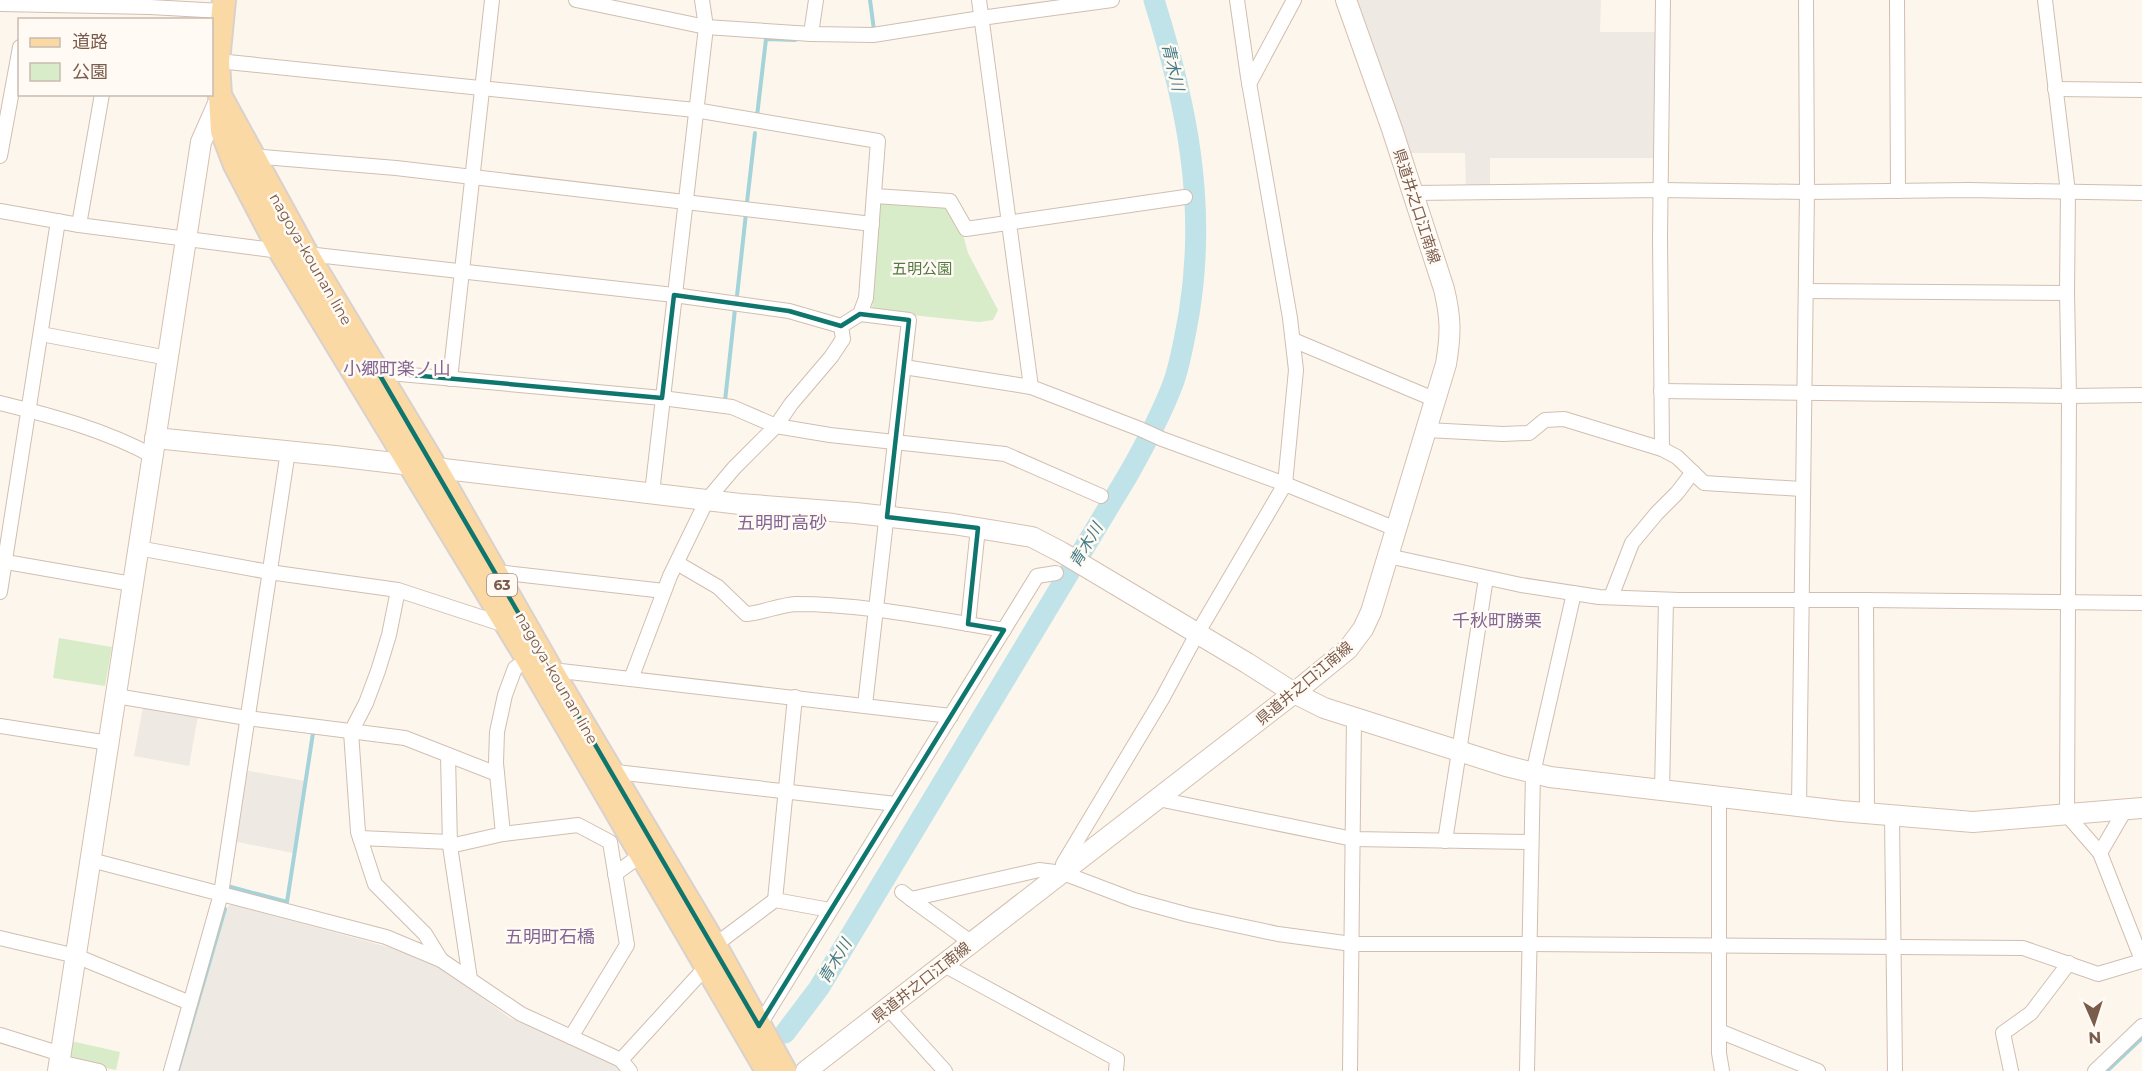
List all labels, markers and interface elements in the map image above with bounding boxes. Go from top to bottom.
legend [18,18,213,96]
text: 道路 [72,31,108,53]
water label: 青木川 [1158,41,1188,94]
text: 公園 [72,61,108,83]
street label: 県道井之口江南線 [1389,146,1445,266]
street label: nagoya-kounan line [265,190,357,328]
park label: 五明公園 [892,259,952,278]
district label: 小郷町楽ノ山 [343,358,451,380]
district label: 五明町高砂 [737,512,827,534]
water label: 青木川 [1065,518,1108,570]
road number: 63 [487,574,517,596]
street label: nagoya-kounan line [511,609,603,747]
district label: 千秋町勝栗 [1452,610,1542,632]
street label: 県道井之口江南線 [1252,637,1356,729]
district label: 五明町石橋 [505,926,595,948]
water label: 青木川 [814,934,857,986]
street label: 県道井之口江南線 [868,938,974,1026]
north arrow [2064,993,2124,1053]
text: N [2088,1028,2102,1047]

